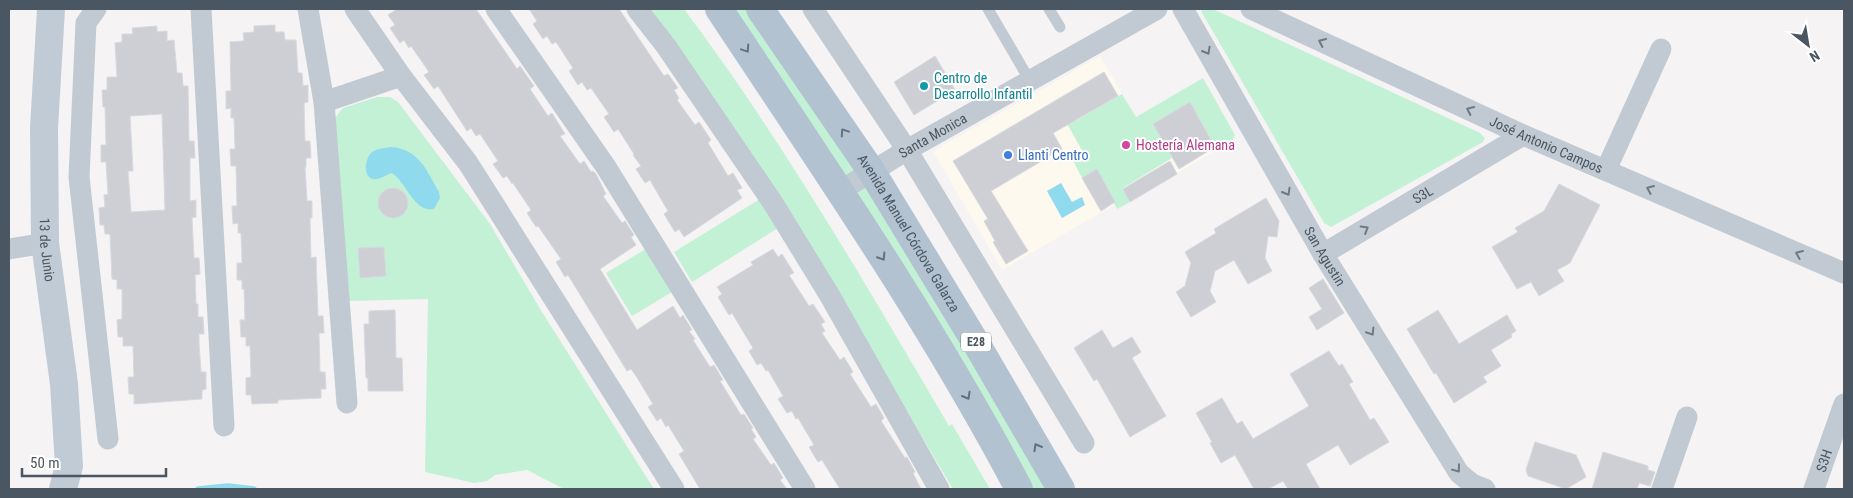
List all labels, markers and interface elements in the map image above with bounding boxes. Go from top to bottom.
north arrow [1783,20,1833,70]
one-way arrow [1318,37,1327,48]
one-way arrow [739,44,749,53]
one-way arrow [1200,46,1210,55]
text: N [1807,47,1822,65]
place label: Centro de Desarrollo Infantil [934,70,1033,102]
marker: Centro de Desarrollo Infantil [918,80,930,92]
one-way arrow [1466,106,1475,116]
street label: Santa Monica [896,110,970,161]
street label: José Antonio Campos [1487,113,1605,176]
one-way arrow [841,128,850,138]
place label: Hostería Alemana [1136,137,1235,153]
marker: Hostería Alemana [1120,139,1132,151]
place label: Llanti Centro [1018,147,1089,163]
marker: Llanti Centro [1002,149,1014,161]
street label: Avenida Manuel Córdova Galarza [854,151,963,315]
street label: S3L [1410,182,1436,207]
one-way arrow [1646,185,1655,196]
one-way arrow [1281,187,1291,196]
street label: 13 de Junio [37,218,58,283]
street label: San Agustin [1301,224,1349,289]
one-way arrow [1359,225,1368,235]
one-way arrow [1796,249,1804,259]
one-way arrow [876,252,885,261]
one-way arrow [1365,326,1374,335]
road number: E28 [961,332,991,352]
one-way arrow [961,390,971,399]
one-way arrow [1033,443,1043,452]
scale bar [22,446,166,478]
street label: S3H [1813,447,1835,474]
text: 50 m [30,454,60,472]
one-way arrow [1452,463,1460,472]

